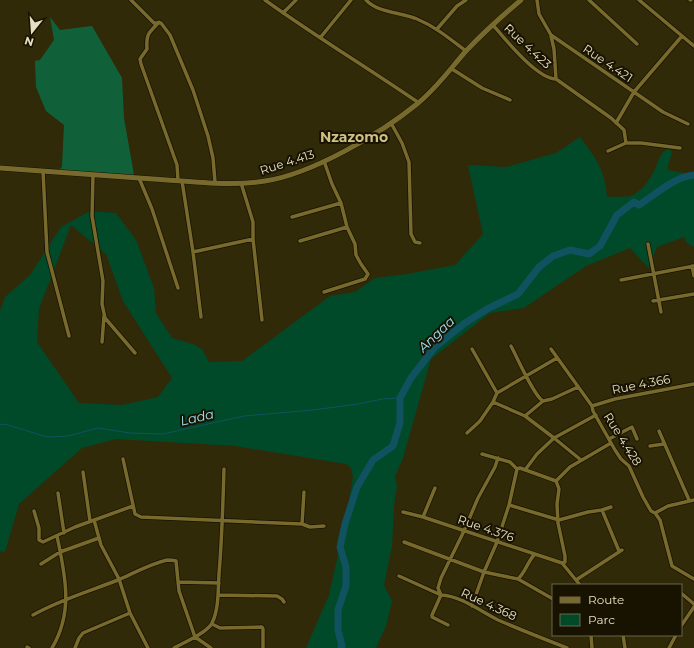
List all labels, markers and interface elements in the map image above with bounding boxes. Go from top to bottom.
north arrow [12,12,52,52]
street label: Rue 4.423 [501,20,555,72]
text: N [23,34,35,50]
street label: Rue 4.421 [580,41,636,85]
district label: Nzazomo [320,128,388,146]
street label: Rue 4.413 [258,146,316,178]
water label: Angaa [414,313,458,356]
street label: Rue 4.366 [610,371,672,397]
water label: Lada [179,405,216,429]
street label: Rue 4.428 [601,410,645,469]
street label: Rue 4.376 [456,511,516,545]
legend [552,584,682,636]
street label: Rue 4.368 [459,585,520,624]
text: Route [588,592,624,607]
text: Parc [588,612,615,627]

